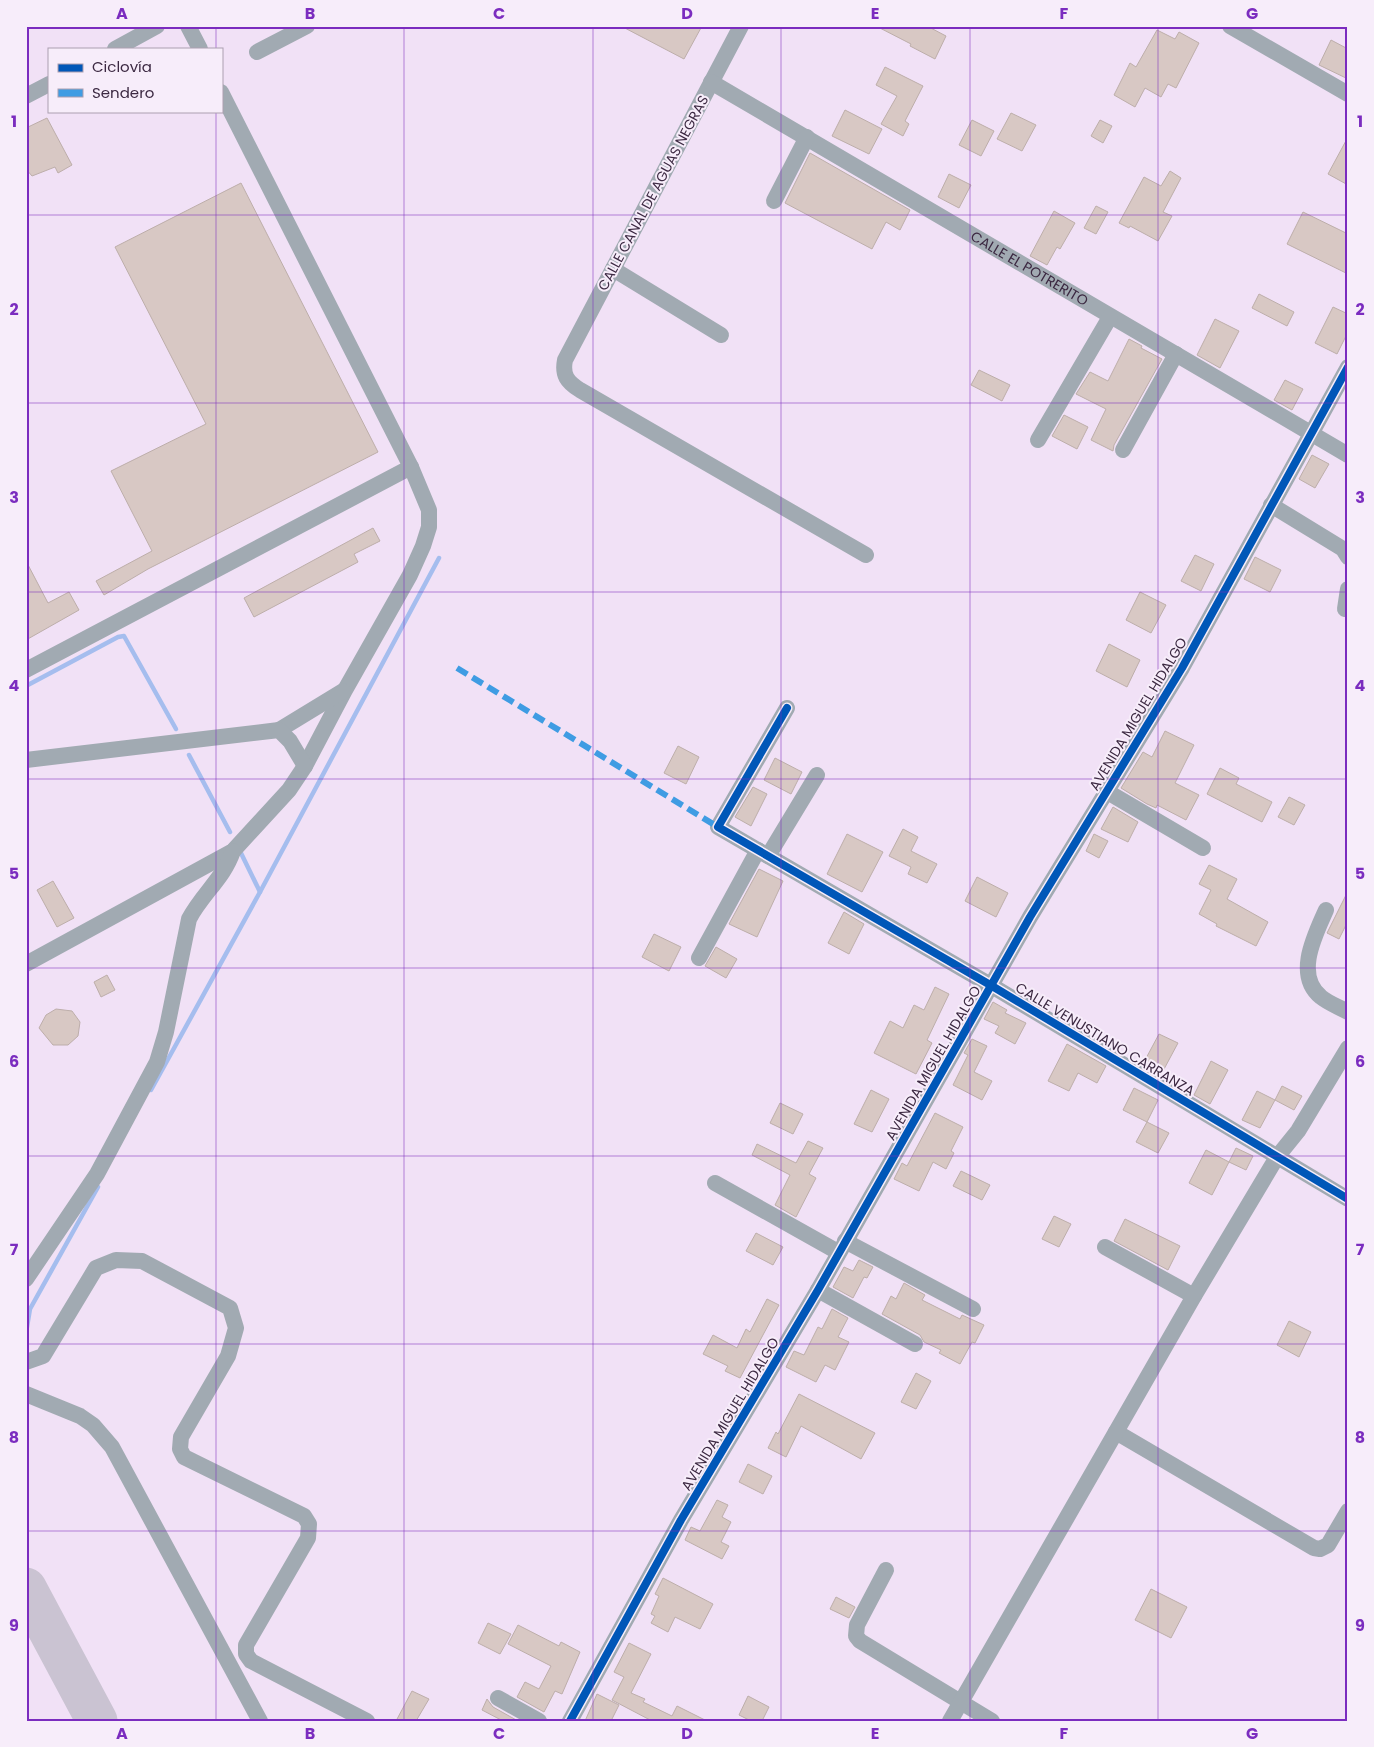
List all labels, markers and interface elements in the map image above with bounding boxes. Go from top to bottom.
text: A [116,2,128,25]
text: B [305,2,315,25]
text: C [493,2,505,25]
text: D [681,2,693,25]
text: E [871,2,879,25]
text: F [1060,2,1069,25]
text: G [1246,2,1258,25]
legend [48,48,222,112]
text: Ciclovía [92,56,152,77]
text: Sendero [92,82,154,103]
street label: CALLE CANAL DE AGUAS NEGRAS [593,92,713,294]
text: 1 [11,110,17,133]
text: 1 [1357,110,1363,133]
street label: CALLE EL POTRERITO [967,226,1092,311]
text: 2 [9,298,19,321]
text: 2 [1355,298,1365,321]
text: 3 [9,486,19,509]
text: 3 [1355,486,1365,509]
street label: AVENIDA MIGUEL HIDALGO [1084,634,1192,794]
text: 4 [9,674,20,697]
text: 4 [1355,674,1366,697]
text: 5 [9,862,19,885]
text: 5 [1355,862,1365,885]
street label: CALLE VENUSTIANO CARRANZA [1012,977,1198,1101]
street label: AVENIDA MIGUEL HIDALGO [880,982,986,1144]
text: 6 [9,1050,19,1073]
text: 6 [1355,1050,1365,1073]
text: 7 [10,1238,19,1261]
text: 7 [1356,1238,1365,1261]
street label: AVENIDA MIGUEL HIDALGO [676,1334,784,1494]
text: 8 [9,1426,19,1449]
text: 8 [1355,1426,1365,1449]
text: 9 [9,1614,19,1637]
text: 9 [1355,1614,1365,1637]
text: A [116,1722,128,1745]
text: B [305,1722,315,1745]
text: C [493,1722,505,1745]
text: D [681,1722,693,1745]
text: E [871,1722,879,1745]
text: F [1060,1722,1069,1745]
text: G [1246,1722,1258,1745]

